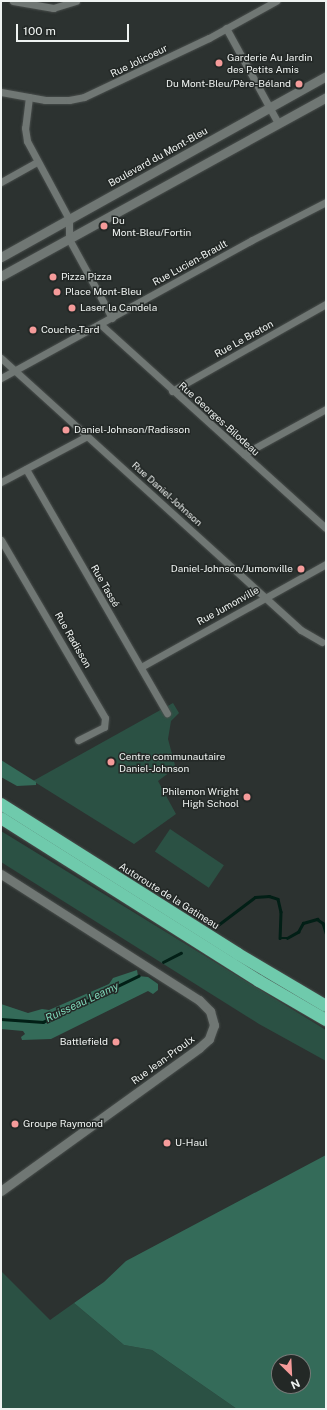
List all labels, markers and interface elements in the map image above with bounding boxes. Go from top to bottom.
scale bar [18,16,131,42]
text: 100 m [23,24,56,38]
street label: Rue Jolicoeur [108,42,170,80]
place label: Garderie Au Jardin des Petits Amis [227,51,313,74]
marker: Garderie Au Jardin des Petits Amis [214,58,224,68]
place label: Du Mont-Bleu/Père-Béland [166,78,291,90]
marker: Du Mont-Bleu/Père-Béland [294,79,304,89]
street label: Boulevard du Mont-Bleu [106,125,210,189]
place label: Du Mont-Bleu/Fortin [112,214,191,238]
marker: Du Mont-Bleu/Fortin [99,221,109,231]
street label: Rue Lucien-Brault [151,237,229,289]
place label: Pizza Pizza [61,271,112,283]
marker: Pizza Pizza [48,272,58,282]
place label: Place Mont-Bleu [65,286,142,298]
marker: Place Mont-Bleu [52,287,62,297]
place label: Laser la Candela [80,302,157,314]
marker: Laser la Candela [67,303,77,313]
street label: Rue Le Breton [212,318,276,360]
place label: Couche-Tard [41,324,99,336]
marker: Couche-Tard [28,325,38,335]
street label: Rue Georges-Bilodeau [176,380,262,458]
place label: Daniel-Johnson/Radisson [74,424,190,436]
marker: Daniel-Johnson/Radisson [61,425,71,435]
street label: Rue Daniel-Johnson [129,459,205,529]
street label: Rue Tassé [88,563,122,609]
place label: Daniel-Johnson/Jumonville [171,563,293,575]
marker: Daniel-Johnson/Jumonville [296,564,306,574]
street label: Rue Jumonville [195,584,261,628]
street label: Rue Radisson [52,610,94,670]
place label: Centre communautaire Daniel-Johnson [119,750,226,774]
marker: Centre communautaire Daniel-Johnson [106,757,116,767]
place label: Philemon Wright High School [162,785,239,808]
marker: Philemon Wright High School [242,792,252,802]
street label: Autoroute de la Gatineau [117,860,221,932]
water label: Ruisseau Leamy [43,979,121,1025]
street label: Rue Jean-Proulx [129,1033,197,1087]
place label: Battlefield [60,1036,108,1048]
marker: Battlefield [111,1037,121,1047]
place label: Groupe Raymond [23,1118,103,1130]
marker: Groupe Raymond [10,1119,20,1129]
place label: U-Haul [175,1137,208,1149]
marker: U-Haul [162,1138,172,1148]
north arrow [271,1354,311,1394]
text: N [289,1377,302,1391]

